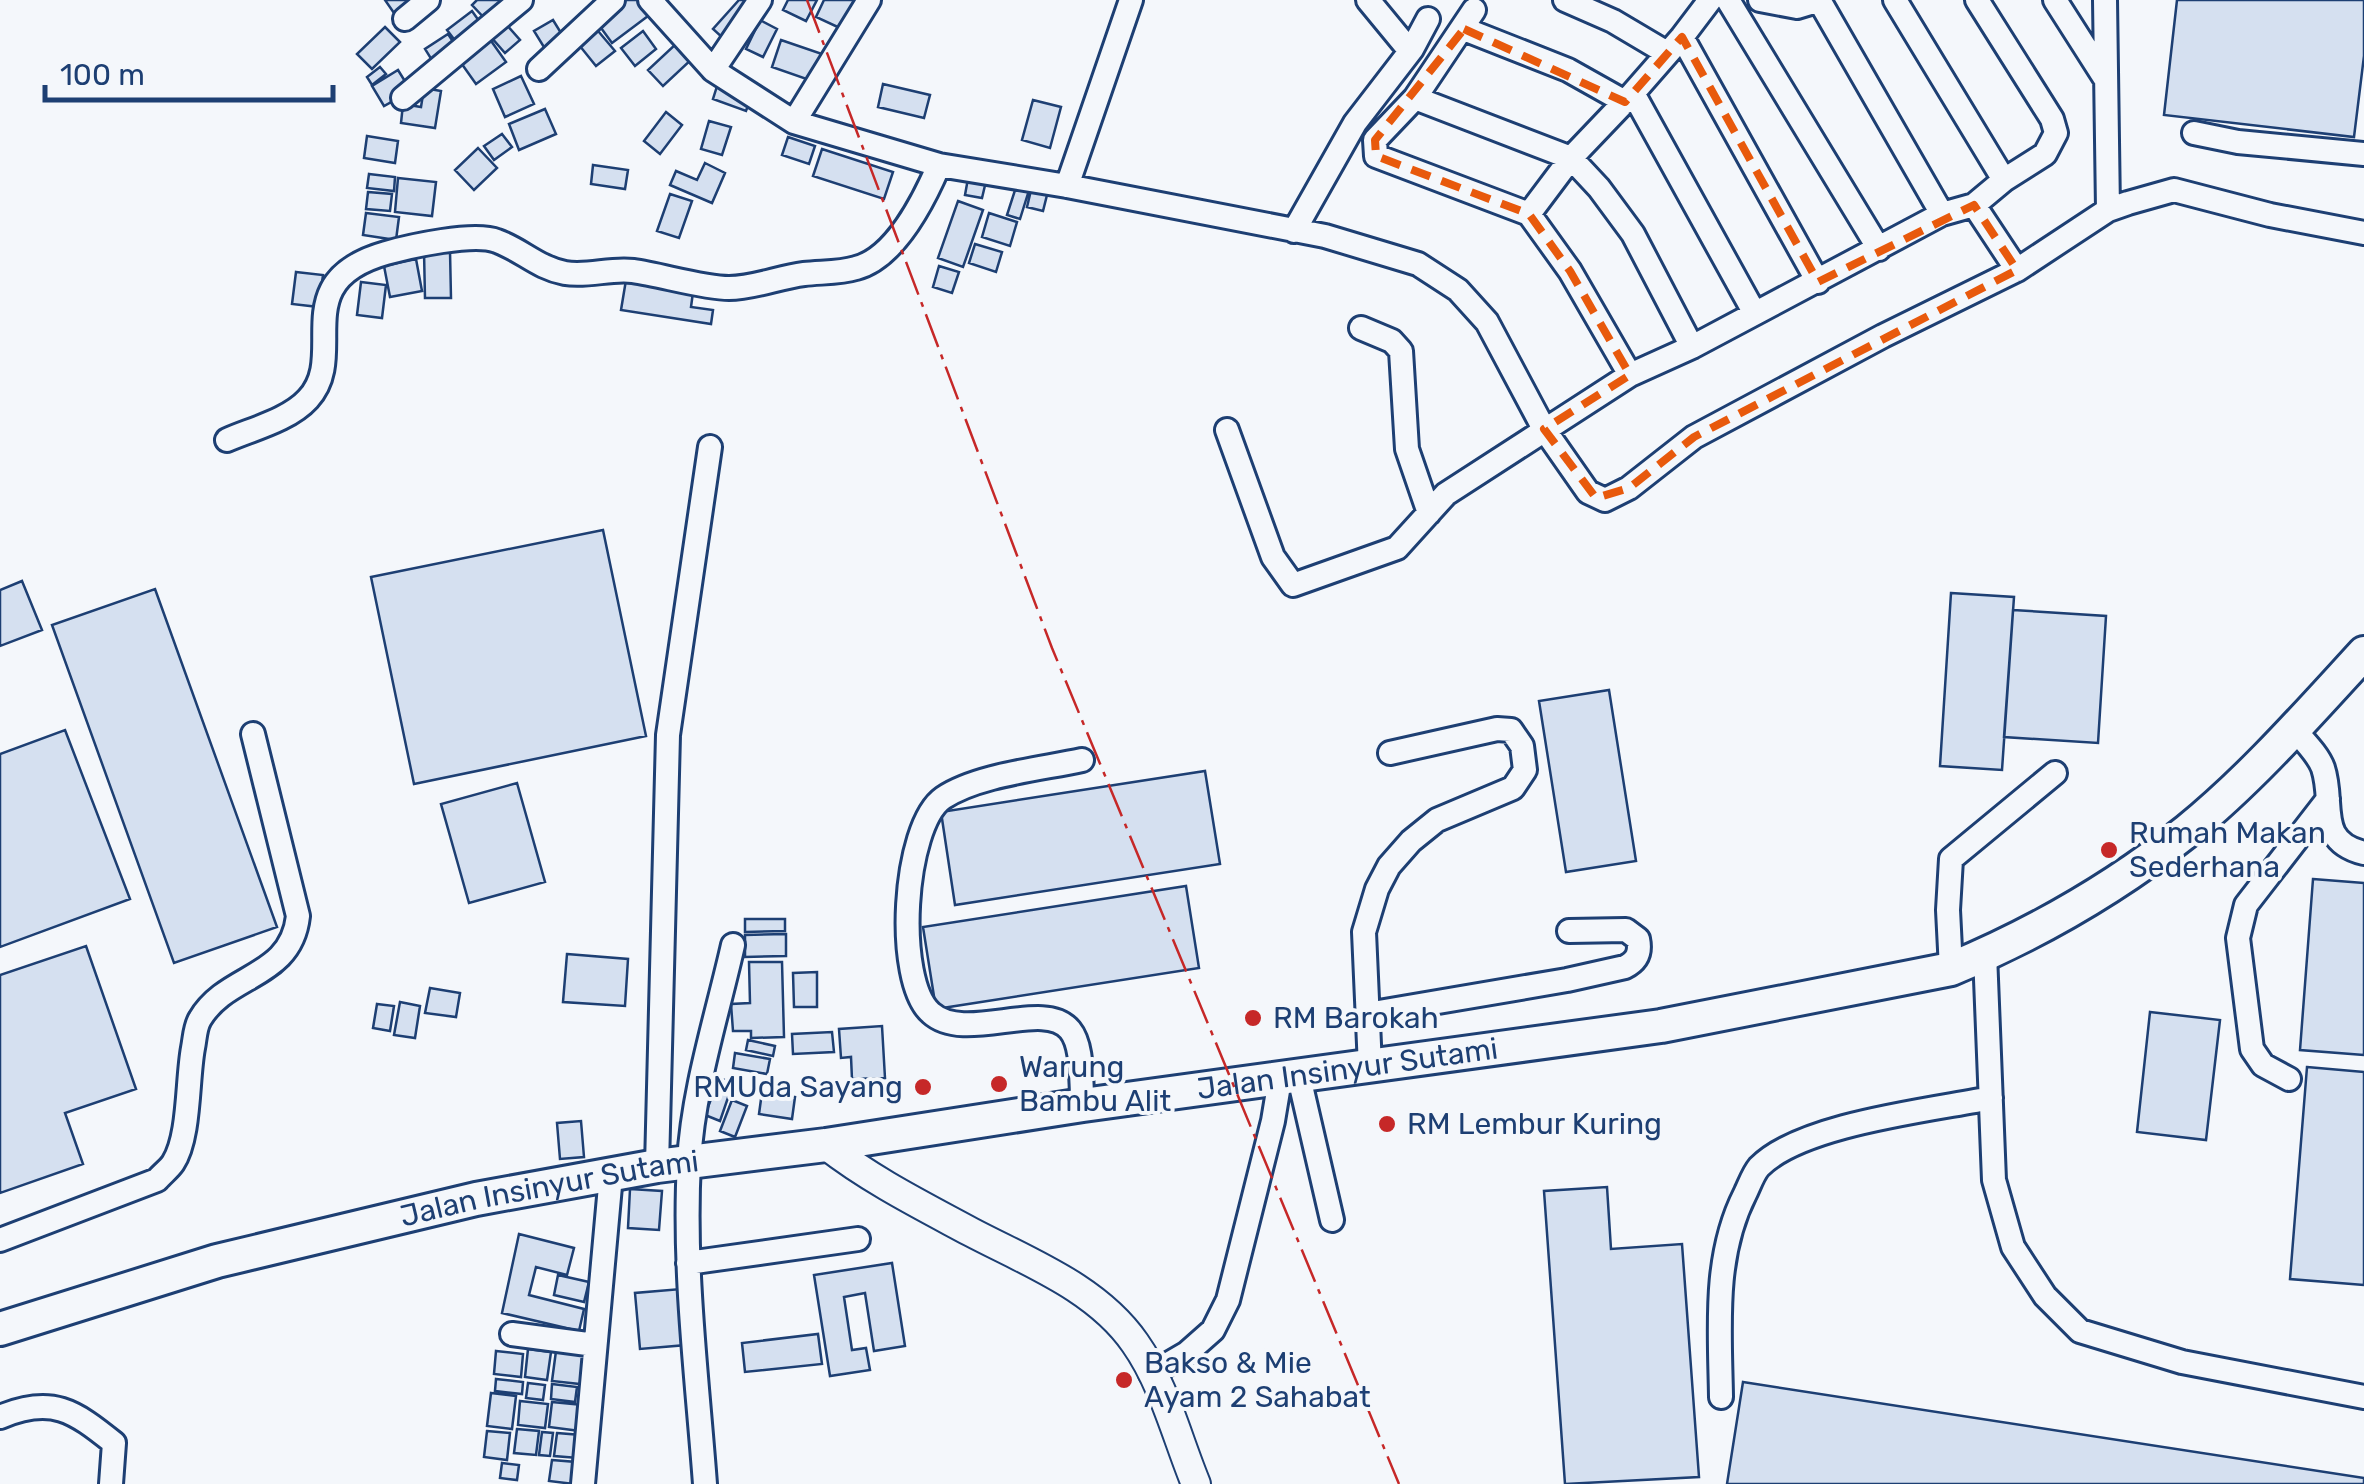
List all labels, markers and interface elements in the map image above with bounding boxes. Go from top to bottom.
scale bar [45,40,332,102]
text: 100 m [60,57,145,93]
place label: Rumah Makan Sederhana [2129,815,2326,885]
marker: Rumah Makan Sederhana [2098,839,2120,861]
place label: RM Barokah [1273,1000,1439,1036]
marker: RM Barokah [1242,1007,1264,1029]
street label: Jalan Insinyur Sutami [1195,1030,1500,1107]
place label: Warung Bambu Alit [1019,1049,1171,1119]
place label: RMUda Sayang [693,1069,903,1105]
marker: Warung Bambu Alit [988,1073,1010,1095]
marker: RMUda Sayang [912,1076,934,1098]
place label: RM Lembur Kuring [1407,1106,1662,1142]
marker: RM Lembur Kuring [1376,1113,1398,1135]
street label: Jalan Insinyur Sutami [397,1143,701,1235]
place label: Bakso & Mie Ayam 2 Sahabat [1144,1345,1371,1415]
marker: Bakso & Mie Ayam 2 Sahabat [1113,1369,1135,1391]

